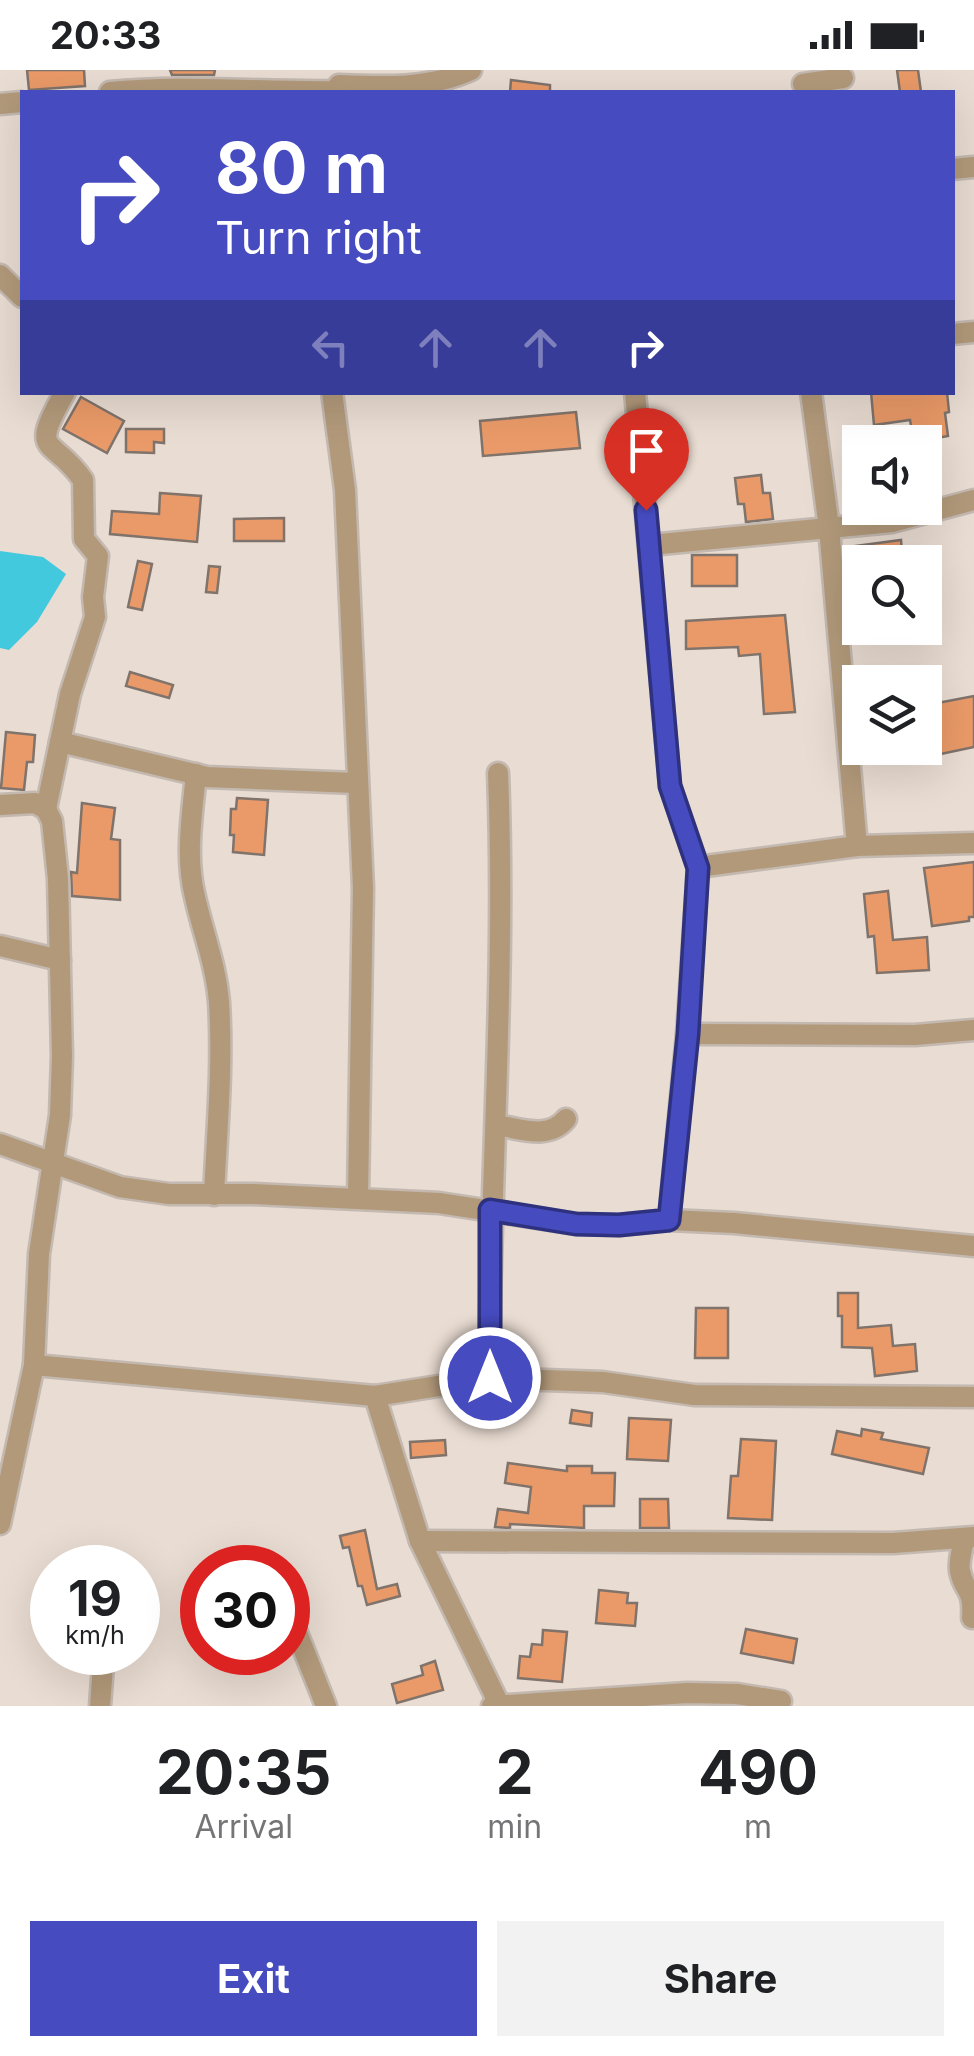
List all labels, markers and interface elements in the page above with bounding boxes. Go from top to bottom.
text: 20:33 [50,12,161,58]
text: 80 m [215,125,388,210]
icon: right [50,130,180,260]
text: Turn right [215,210,422,265]
icon: left [303,320,358,375]
icon: ahead [408,320,463,375]
icon: ahead [513,320,568,375]
icon: right [618,320,673,375]
pin [604,408,689,511]
icon: arrive [619,423,674,478]
map controls [842,425,942,765]
button: sound [842,425,942,525]
button: search [842,545,942,645]
button: layers [842,665,942,765]
position arrow [438,1326,542,1430]
speed limit sign: 30 [180,1545,310,1675]
text: 19 [68,1568,122,1628]
text: km/h [65,1620,125,1650]
text: 20:35 [156,1736,331,1808]
text: 2 [496,1736,534,1808]
text: 490 [698,1736,818,1808]
text: Arrival [194,1807,293,1846]
text: min [487,1807,542,1846]
text: m [744,1807,772,1846]
button: Exit [30,1921,477,2036]
button: Share [497,1921,944,2036]

